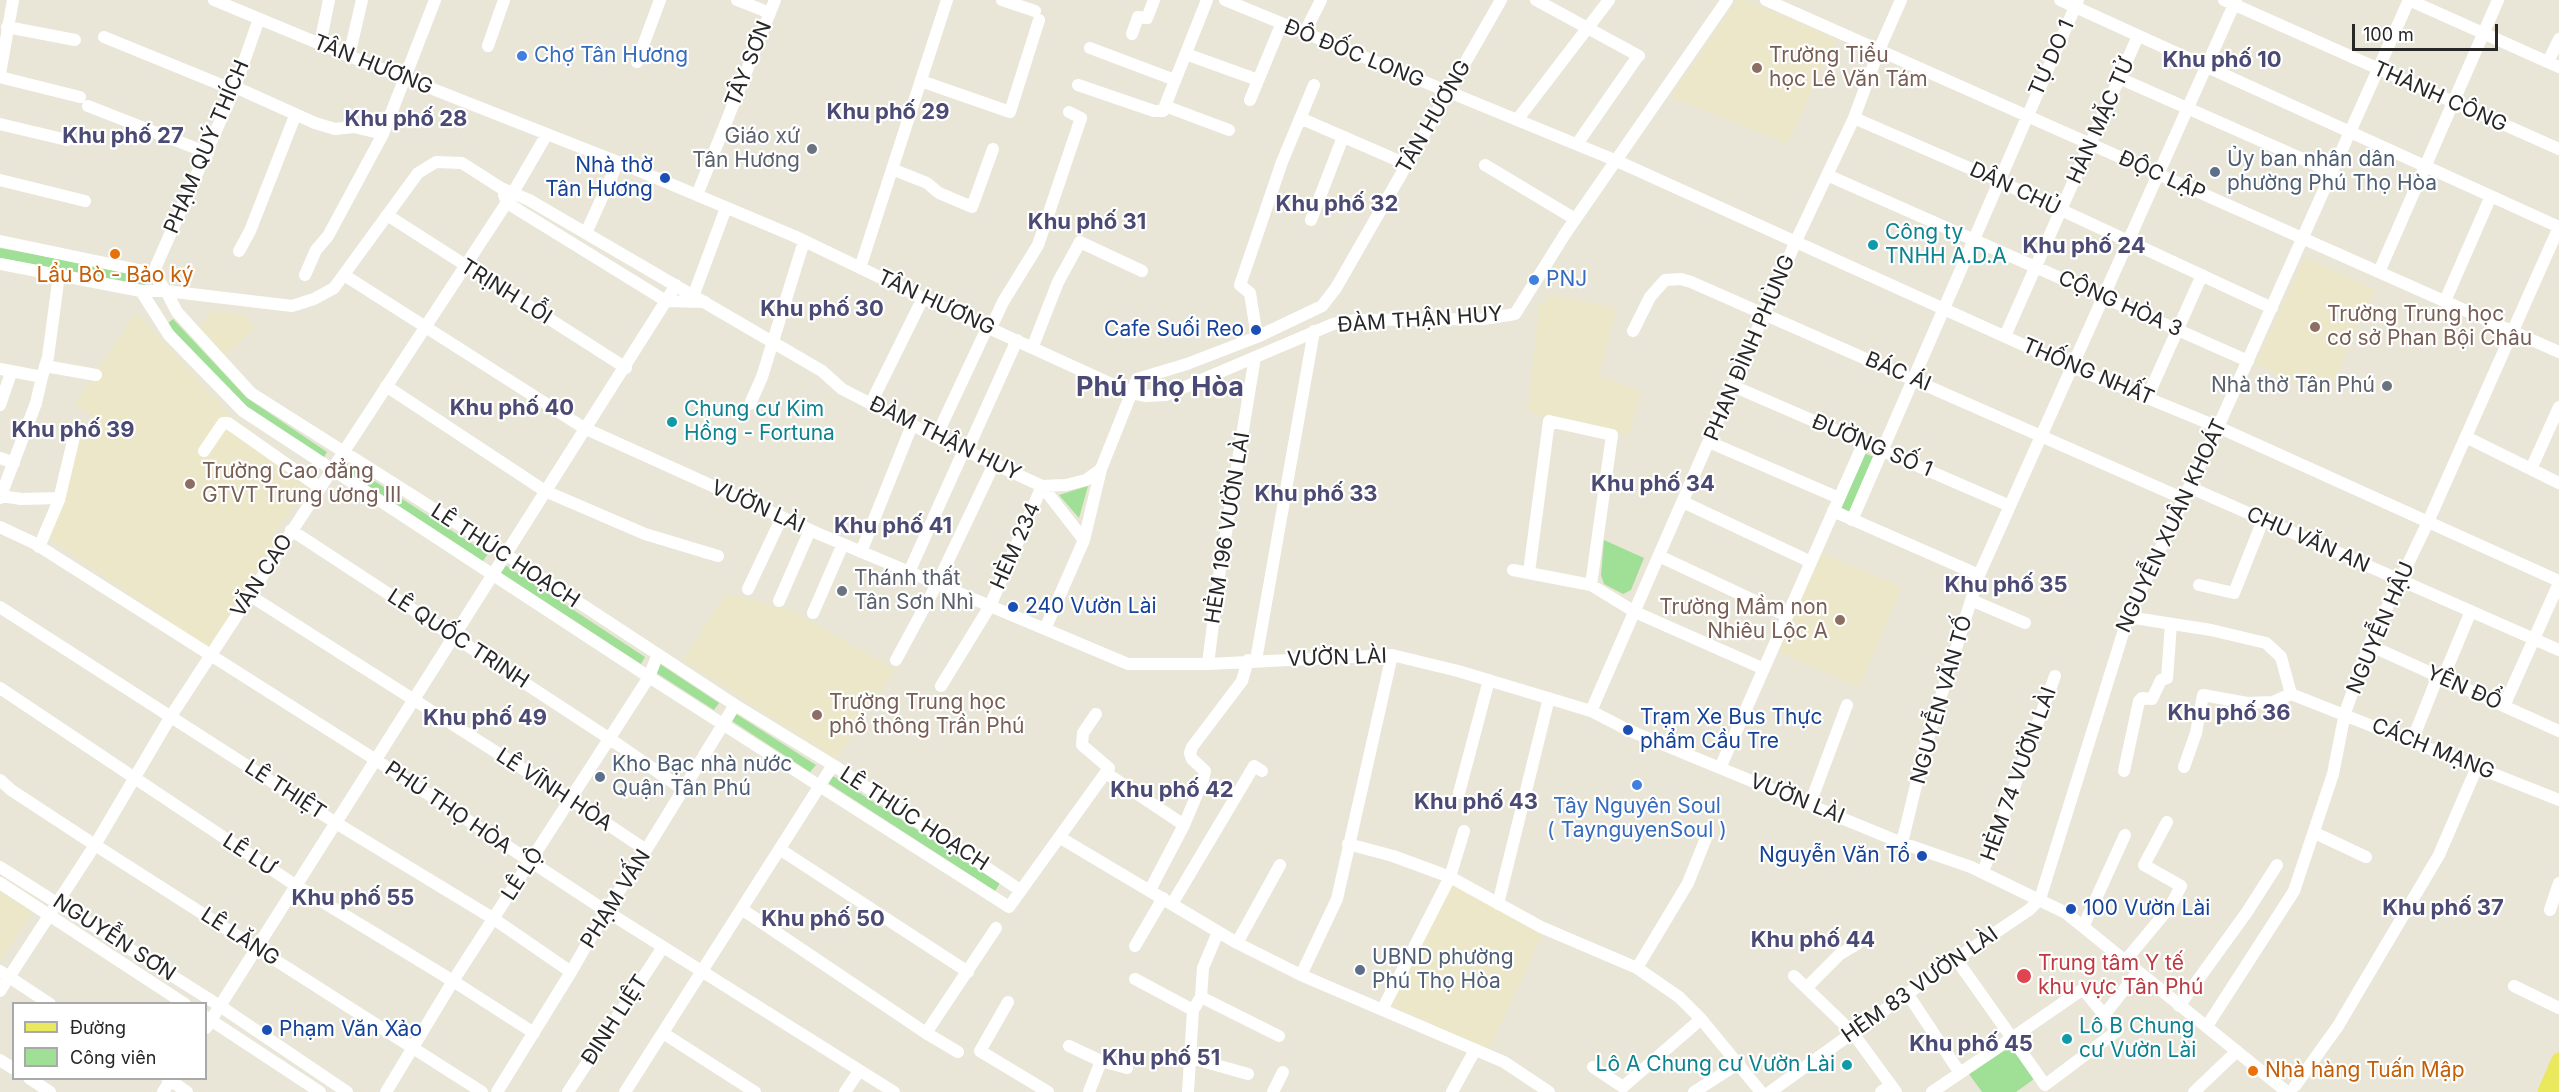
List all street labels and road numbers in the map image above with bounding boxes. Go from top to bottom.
street label: ĐÔ ĐỐC LONG [1280,15,1428,93]
street label: TỰ DO 1 [2024,16,2080,100]
street label: TÂY SƠN [720,17,778,111]
street label: TÂN HƯƠNG [310,30,436,100]
street label: HÀN MẶC TỬ [2062,54,2140,188]
street label: PHẠM QUÝ THÍCH [159,56,255,238]
street label: TÂN HƯƠNG [1391,56,1477,178]
street label: THÀNH CÔNG [2369,56,2511,138]
street label: ĐỘC LẬP [2115,146,2209,206]
street label: DÂN CHỦ [1966,157,2064,221]
street label: PHAN ĐÌNH PHÙNG [1699,251,1801,445]
street label: TRỊNH LỖI [456,254,556,330]
street label: TÂN HƯƠNG [873,265,999,341]
street label: CỘNG HÒA 3 [2054,265,2186,343]
street label: ĐÀM THẬN HUY [1337,302,1503,338]
street label: THỐNG NHẤT [2019,333,2157,411]
street label: BÁC ÁI [1861,347,1935,397]
street label: ĐÀM THẬN HUY [865,391,1025,487]
street label: ĐƯỜNG SỐ 1 [1808,409,1936,483]
street label: NGUYỄN XUÂN KHOÁT [2111,415,2233,637]
street label: HẺM 196 VƯỜN LÀI [1200,431,1256,625]
street label: VƯỜN LÀI [707,475,809,539]
street label: LÊ THÚC HOẠCH [426,499,584,613]
street label: HÈM 234 [986,499,1046,593]
street label: CHU VĂN AN [2243,502,2373,578]
street label: VĂN CAO [226,530,298,622]
street label: NGUYỄN HẬU [2342,558,2420,698]
street label: LÊ QUỐC TRINH [383,584,533,694]
street label: NGUYỄN VĂN TỐ [1906,613,1978,787]
street label: VƯỜN LÀI [1287,644,1387,672]
street label: YÊN ĐỔ [2422,660,2506,716]
street label: HẺM 74 VƯỜN LÀI [1976,684,2062,864]
street label: CÁCH MẠNG [2368,713,2498,785]
street label: LÊ VĨNH HÒA [491,743,617,837]
street label: LÊ THIỆT [240,755,330,825]
street label: PHÚ THỌ HÒA [380,756,516,860]
street label: LÊ THÚC HOẠCH [835,762,993,876]
street label: VƯỜN LÀI [1746,769,1848,829]
street label: LÊ LƯ [218,829,280,881]
street label: LÊ LỘ [497,843,549,905]
street label: PHẠM VẤN [576,845,656,953]
street label: NGUYỄN SƠN [48,889,180,987]
street label: LÊ LĂNG [196,902,284,972]
street label: HẺM 83 VƯỜN LÀI [1837,922,2003,1048]
street label: ĐINH LIỆT [577,970,653,1070]

